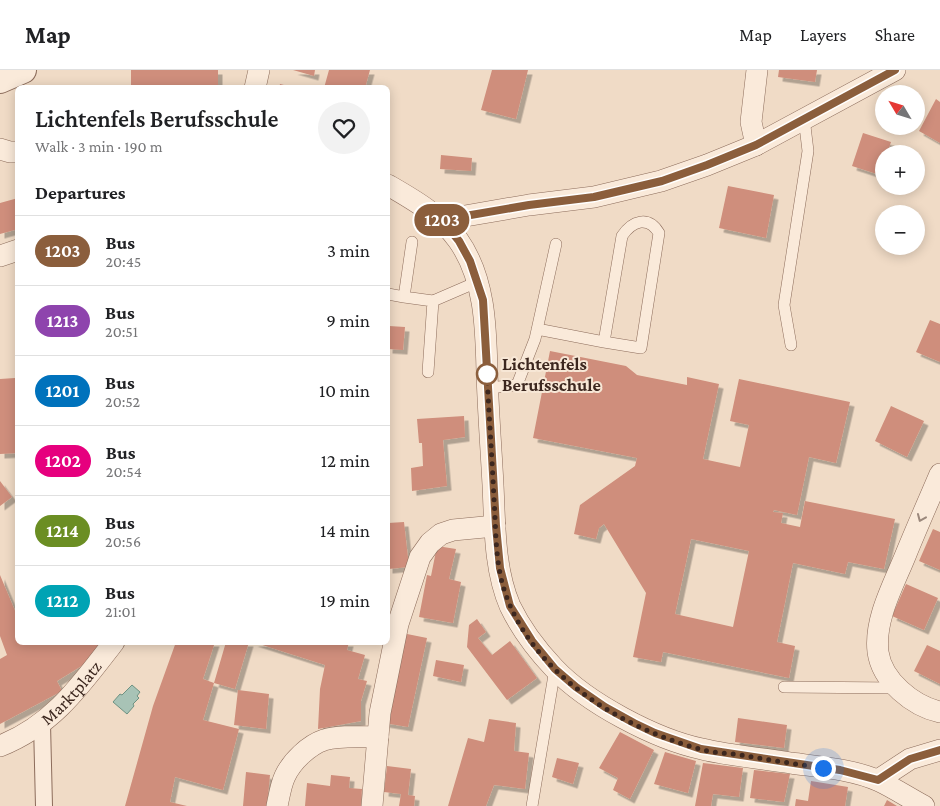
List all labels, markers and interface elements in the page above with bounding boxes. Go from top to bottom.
text: Map [25,21,71,48]
text: Map [739,25,772,45]
text: Layers [800,25,847,45]
text: Share [875,25,915,45]
north arrow [875,85,925,135]
map controls [875,85,925,255]
button: heart [318,102,370,154]
text: Lichtenfels Berufsschule [35,105,278,132]
text: Walk · 3 min · 190 m [35,138,162,155]
button: + [875,145,925,195]
text: Departures [35,182,126,203]
line badge: 1203 [407,204,477,236]
button: − [875,205,925,255]
text: 1203 [424,210,460,230]
text: Bus [105,232,135,253]
text: 3 min [327,240,370,261]
text: 1203 [45,241,80,261]
text: 20:45 [105,253,141,270]
text: Bus [105,302,135,323]
text: 9 min [326,310,370,331]
text: 1213 [47,311,78,331]
text: 20:51 [105,323,138,340]
place label: Lichtenfels Berufsschule [502,354,601,395]
marker: Lichtenfels Berufsschule [476,363,498,385]
text: Bus [105,372,135,393]
text: 10 min [319,380,370,401]
text: 1201 [46,381,79,401]
text: 20:52 [105,393,140,410]
text: Bus [106,442,136,463]
text: 12 min [321,450,370,471]
text: 1202 [45,451,81,471]
text: 20:54 [106,463,142,480]
text: Bus [105,512,135,533]
one-way arrow [917,514,927,522]
text: 14 min [320,520,370,541]
text: 1214 [46,521,79,541]
text: 20:56 [105,533,141,550]
text: Bus [105,582,135,603]
text: 19 min [320,590,370,611]
text: 1212 [47,591,78,611]
text: 21:01 [105,603,136,620]
street label: Marktplatz [37,657,106,729]
your location [811,756,836,781]

